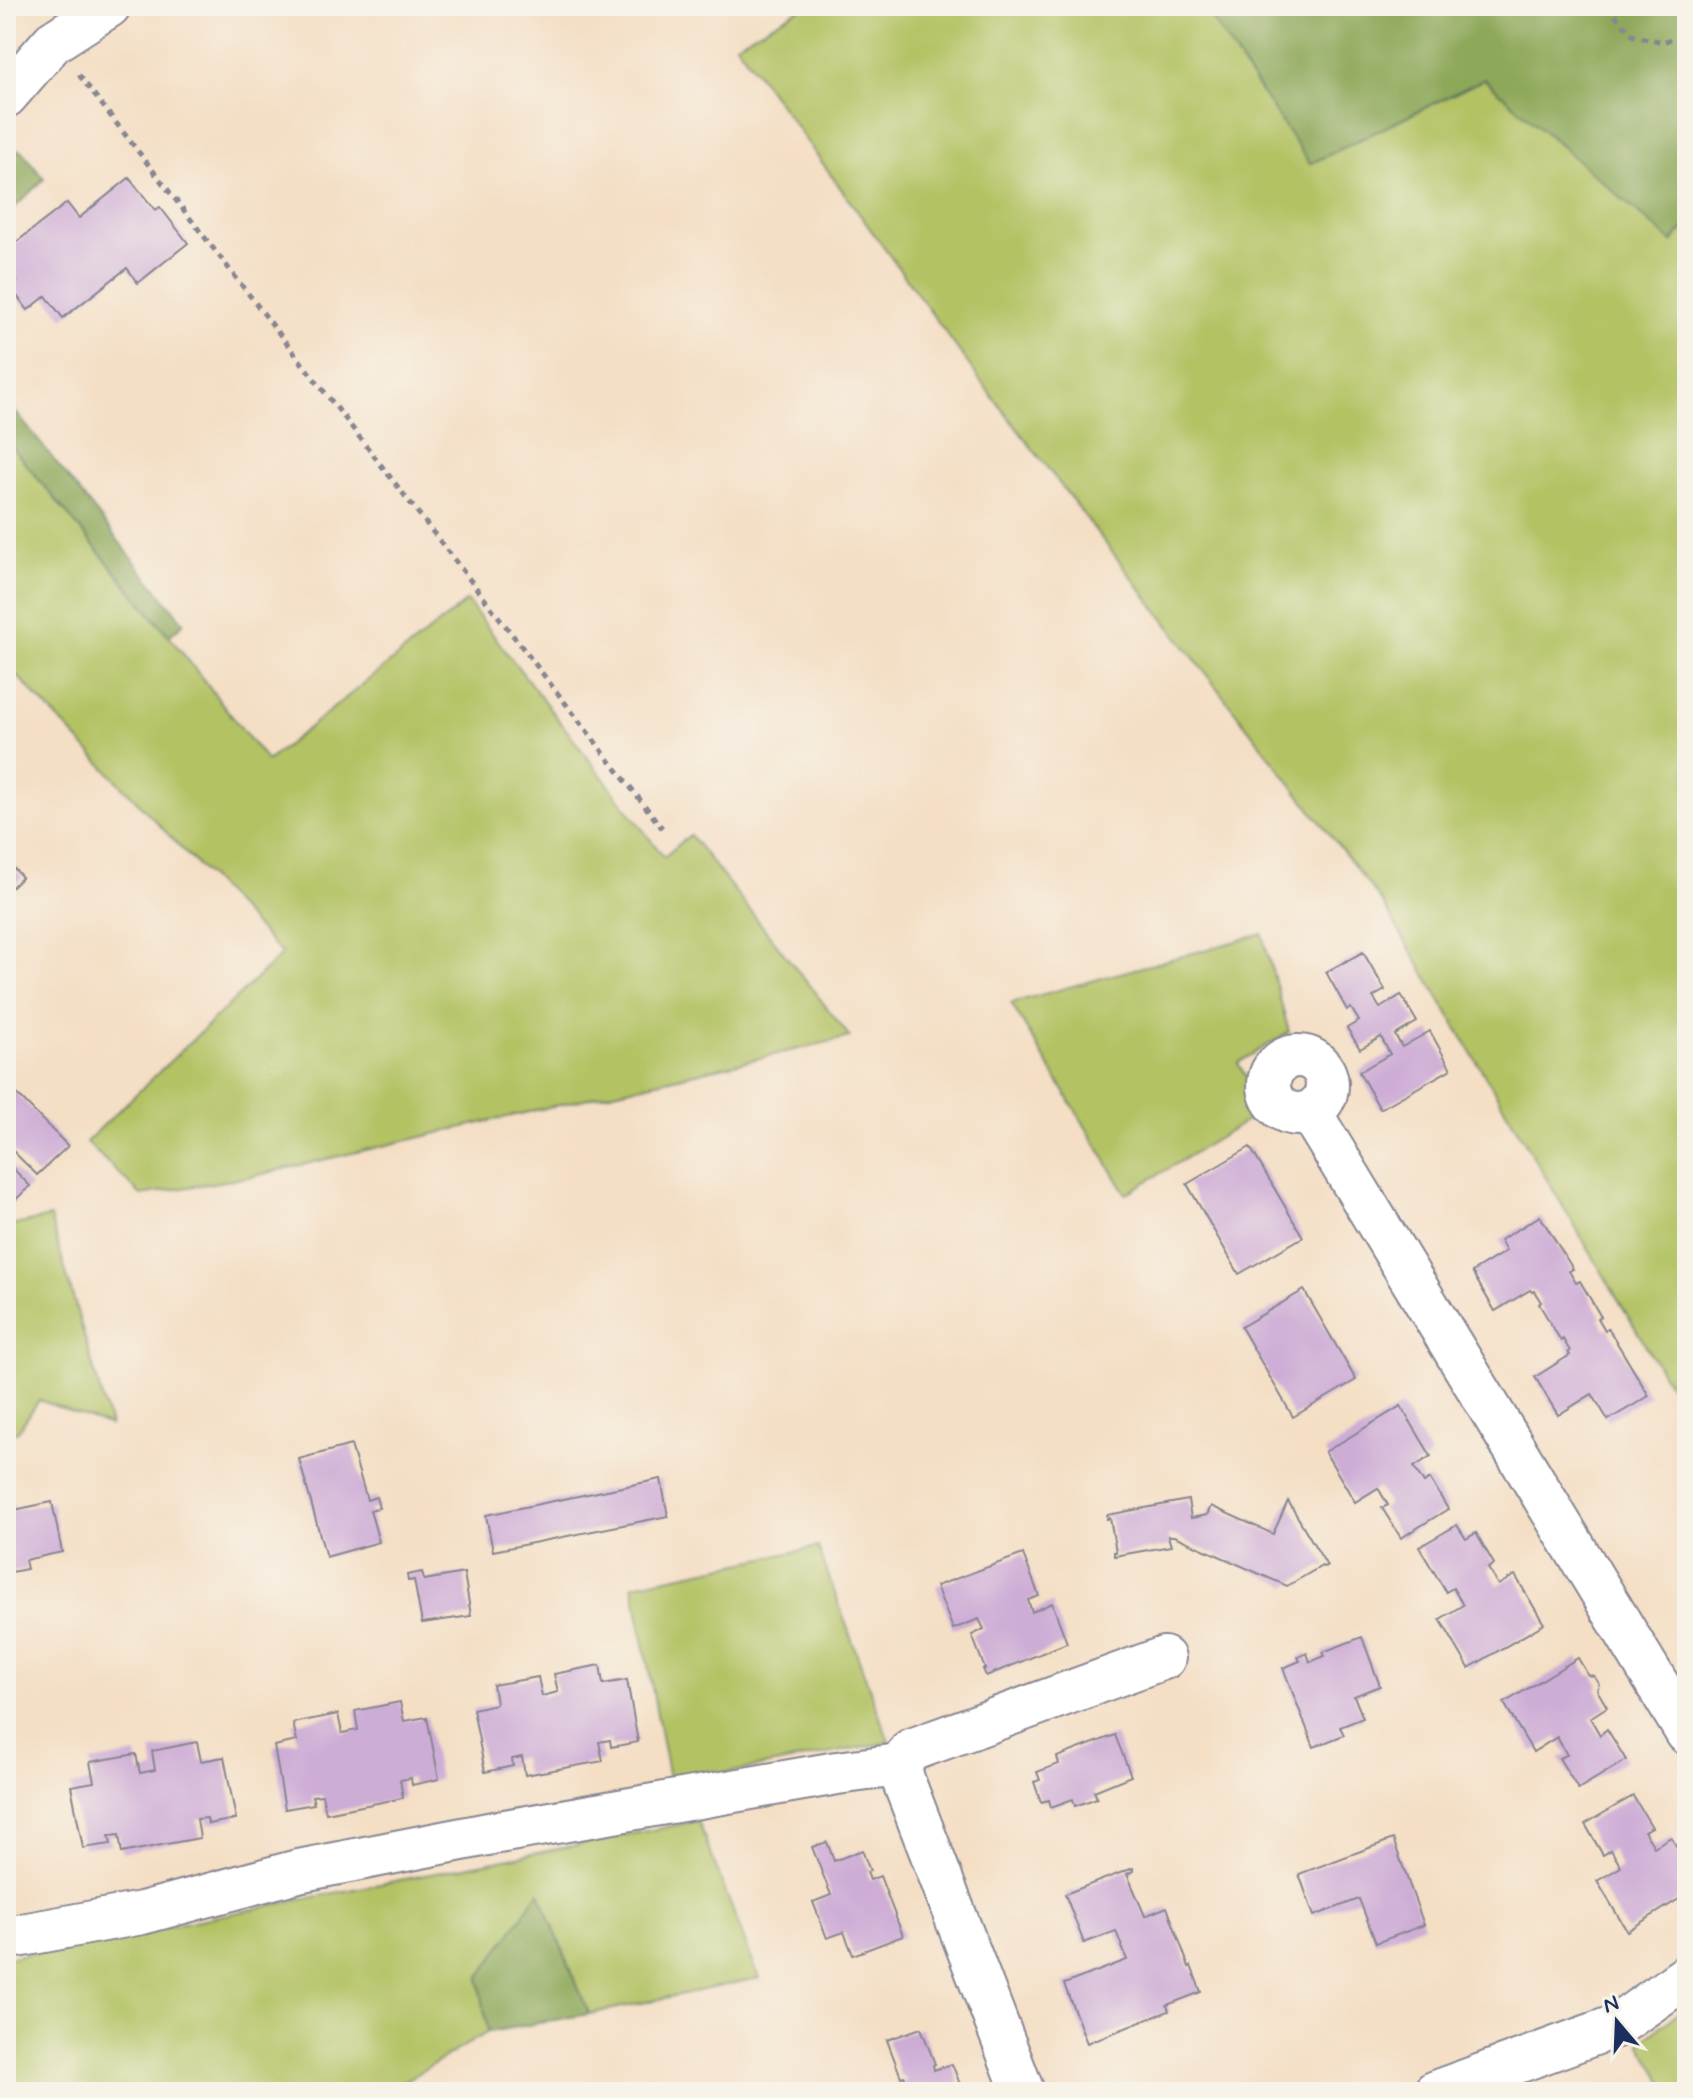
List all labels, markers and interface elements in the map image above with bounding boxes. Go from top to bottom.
north arrow [1577,1982,1657,2062]
text: N [1600,1989,1623,2021]

